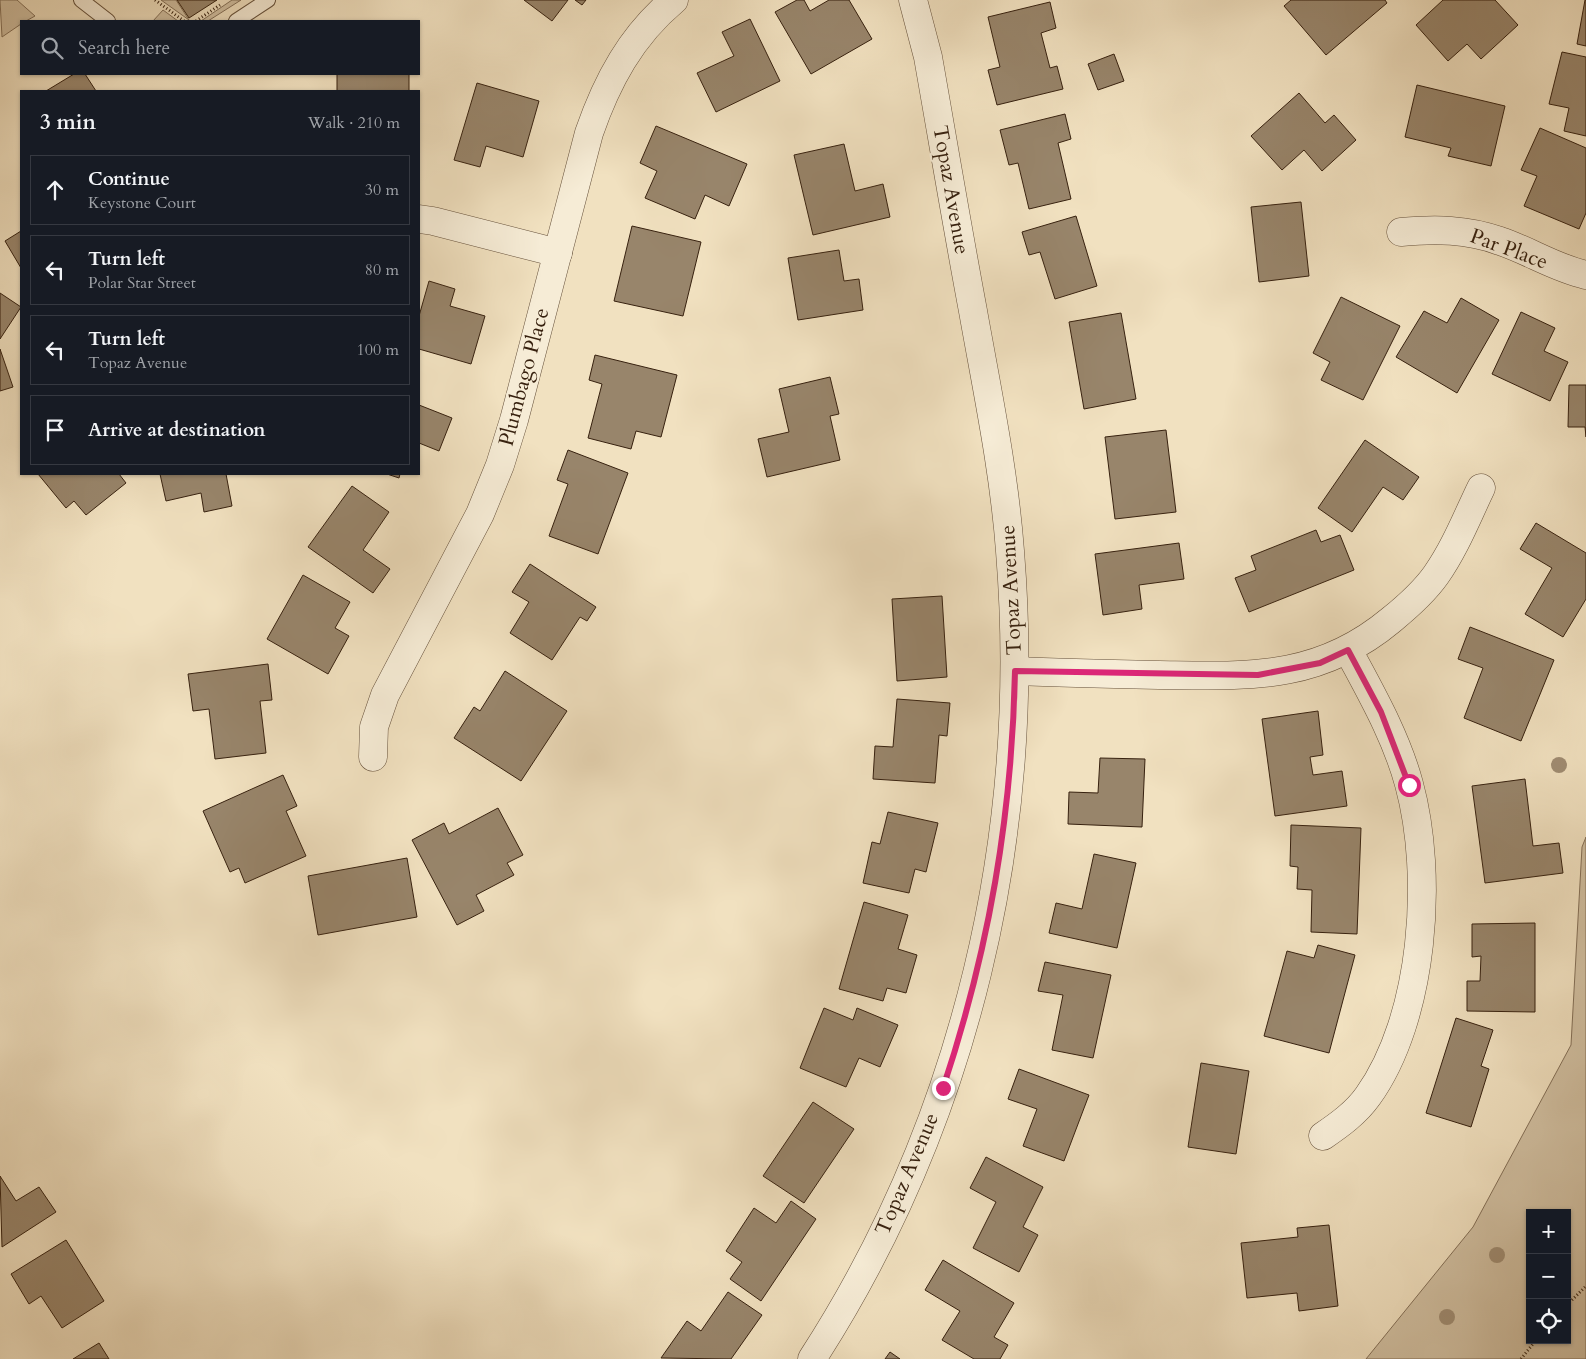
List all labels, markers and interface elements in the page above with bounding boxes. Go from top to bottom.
search box [20,20,420,75]
icon: search [38,34,66,62]
text: Search here [78,35,170,61]
text: 3 min [40,108,96,137]
text: Walk · 210 m [308,112,400,134]
street label: Topaz Avenue [925,123,977,257]
text: Continue [88,166,170,192]
icon: ahead [41,176,69,204]
text: 30 m [365,179,399,201]
text: Keystone Court [88,192,196,214]
street label: Par Place [1466,222,1552,276]
text: Turn left [88,246,165,272]
icon: left [41,256,69,284]
text: 80 m [365,259,399,281]
text: Polar Star Street [88,272,196,294]
street label: Plumbago Place [492,305,556,449]
text: Turn left [88,326,165,352]
icon: left [41,336,69,364]
text: 100 m [357,339,399,361]
text: Topaz Avenue [88,352,187,374]
icon: arrive [41,416,69,444]
text: Arrive at destination [88,417,265,443]
street label: Topaz Avenue [993,524,1029,656]
route start [1398,774,1421,797]
route end [932,1077,955,1100]
street label: Topaz Avenue [868,1108,946,1240]
map controls [1526,1209,1571,1344]
button: + [1526,1209,1571,1254]
button: − [1526,1254,1571,1299]
button: locate [1526,1299,1571,1344]

